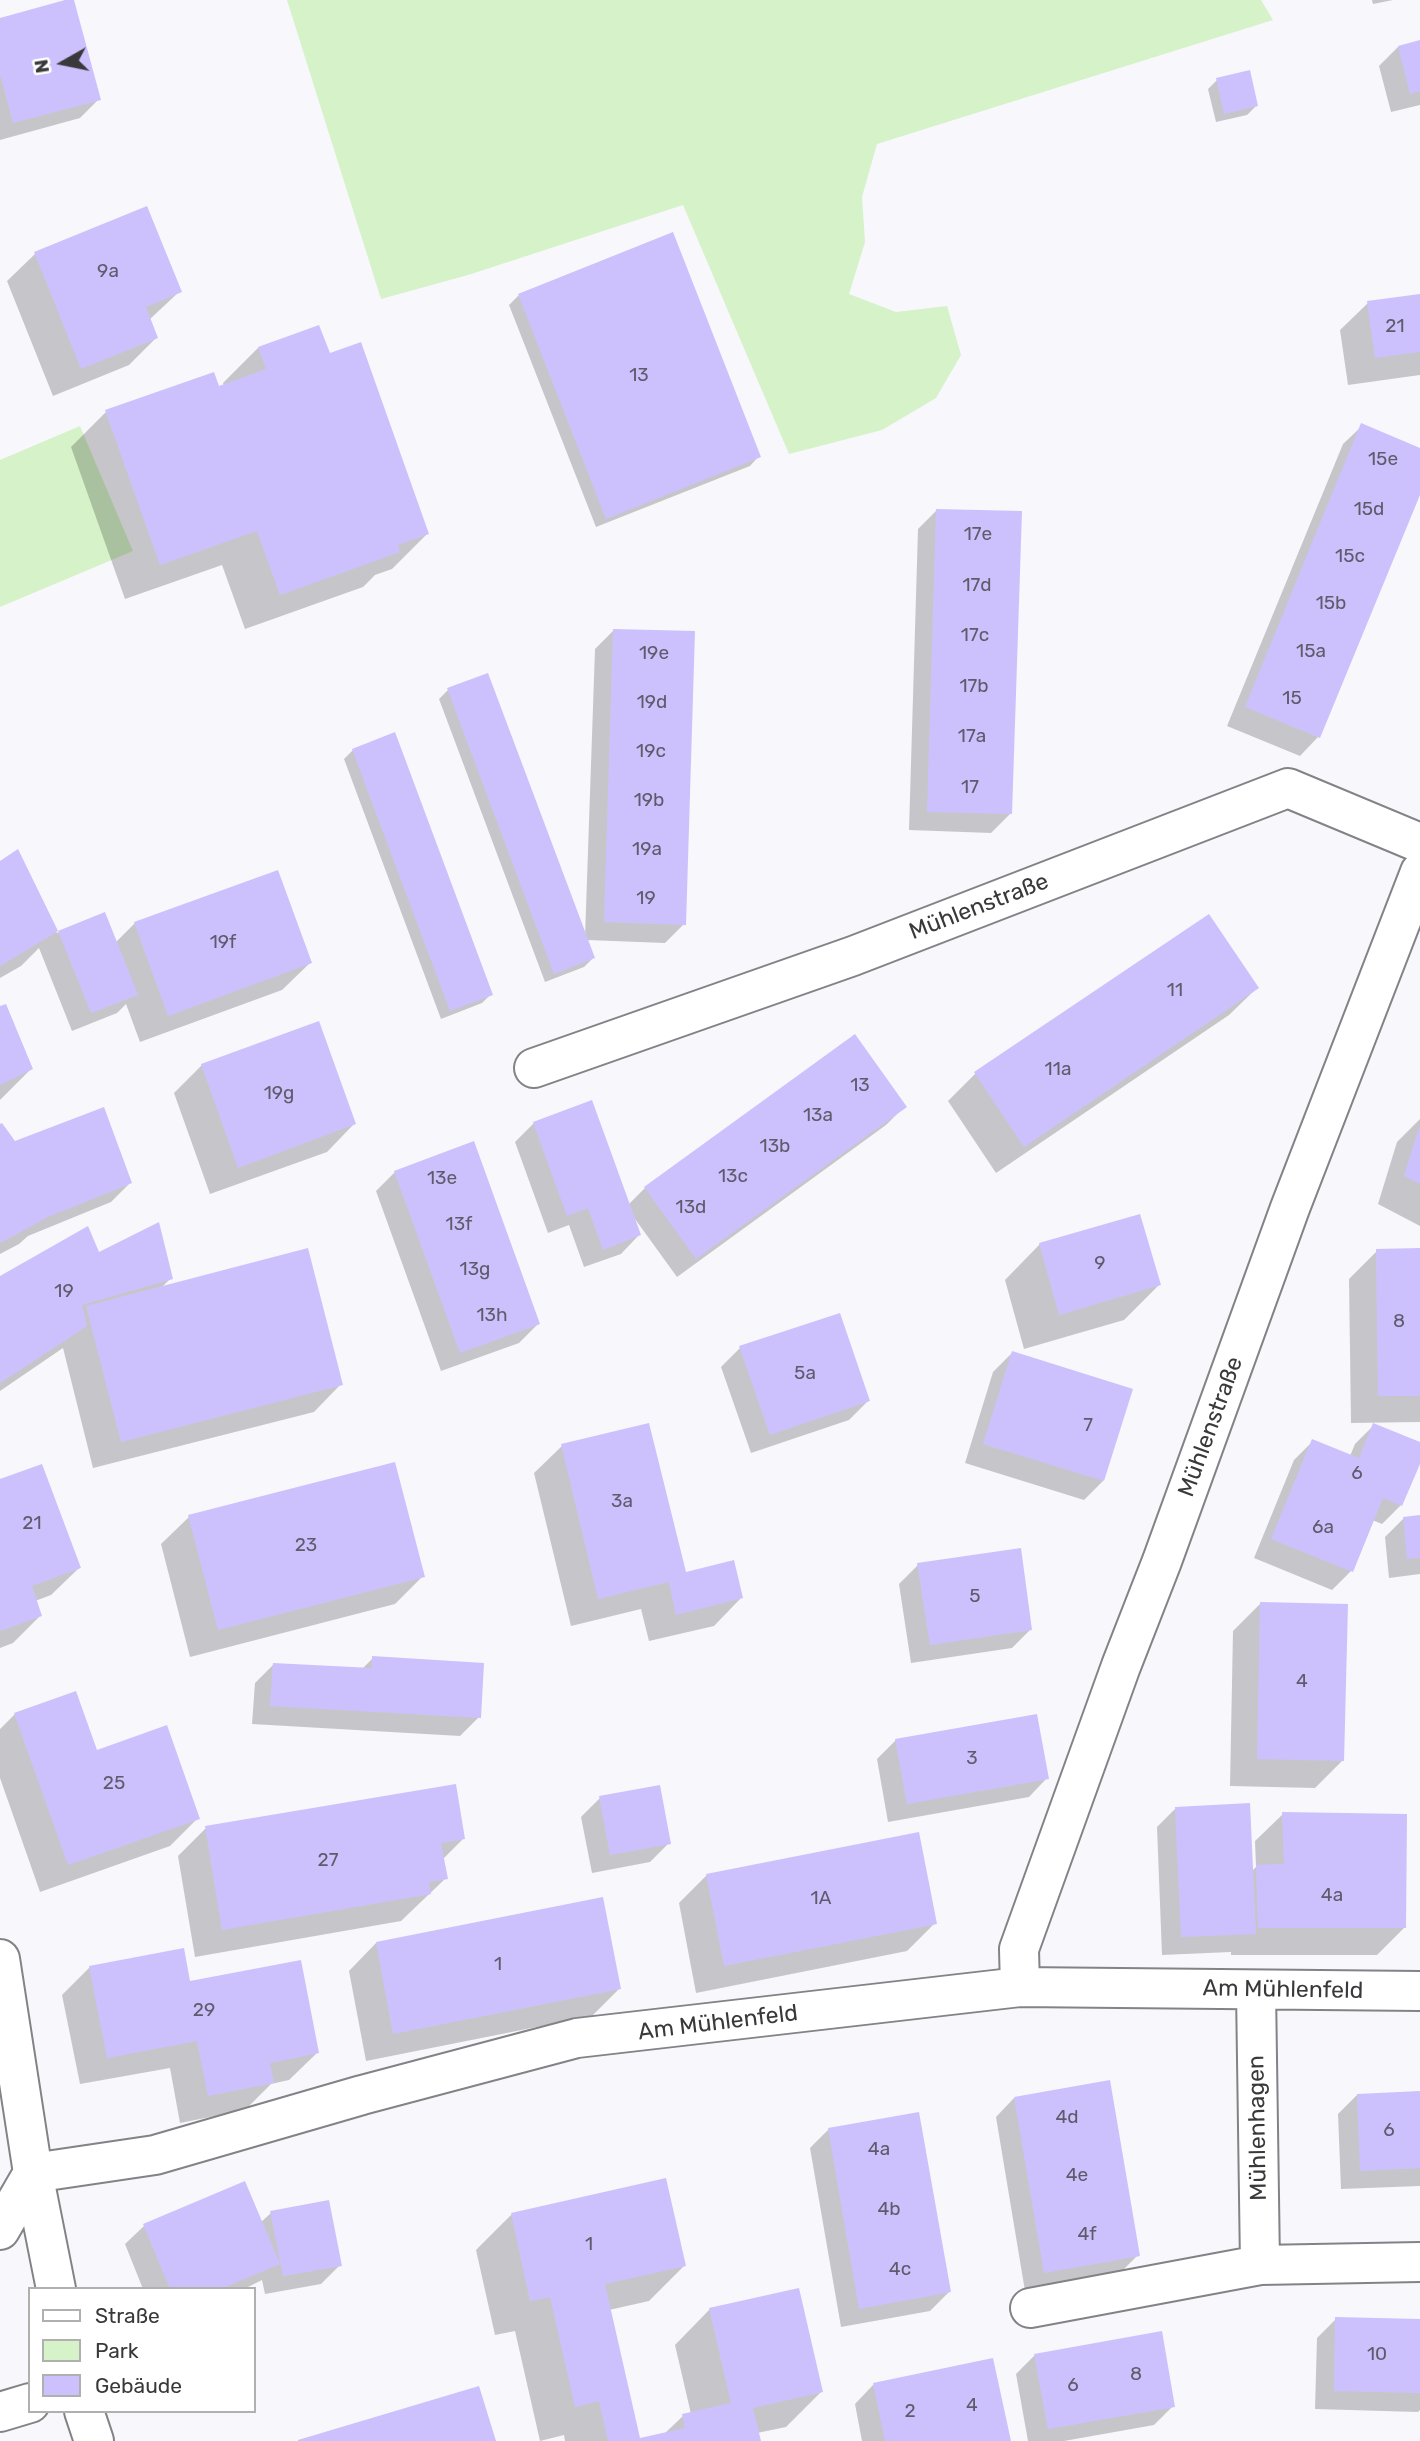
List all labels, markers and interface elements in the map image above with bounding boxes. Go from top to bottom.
north arrow [28,28,98,98]
text: N [29,58,54,75]
house number: 9a [97,261,119,283]
house number: 21 [1385,316,1405,338]
house number: 13 [629,365,649,387]
house number: 15e [1368,449,1398,471]
house number: 15d [1354,499,1384,521]
house number: 17e [964,524,992,546]
house number: 15c [1335,546,1365,568]
house number: 17d [962,575,992,597]
house number: 15b [1316,593,1346,615]
house number: 17c [961,625,989,647]
house number: 15a [1296,641,1326,663]
house number: 19e [639,643,669,665]
house number: 17b [959,676,989,698]
house number: 15 [1282,688,1302,710]
house number: 19d [637,692,667,714]
house number: 17a [958,726,986,748]
house number: 19c [636,741,666,763]
house number: 17 [961,777,979,799]
house number: 19b [634,790,664,812]
house number: 19a [632,839,662,861]
street label: Mühlenstraße [905,868,1053,946]
house number: 19 [636,888,656,910]
house number: 19f [210,932,236,954]
house number: 11 [1167,980,1183,1002]
house number: 11a [1045,1059,1071,1081]
house number: 13 [850,1075,870,1097]
house number: 19g [264,1083,294,1105]
house number: 13a [803,1105,833,1127]
house number: 13b [760,1136,790,1158]
house number: 13c [718,1166,748,1188]
house number: 13e [427,1168,457,1190]
house number: 13d [676,1197,706,1219]
house number: 13f [446,1214,472,1236]
house number: 9 [1094,1253,1106,1275]
house number: 13g [460,1259,490,1281]
house number: 19 [54,1281,74,1303]
house number: 13h [476,1305,508,1327]
house number: 8 [1393,1311,1405,1333]
street label: Mühlenstraße [1173,1353,1249,1501]
house number: 5a [794,1363,816,1385]
house number: 7 [1083,1415,1093,1437]
house number: 6 [1351,1463,1363,1485]
house number: 3a [611,1491,633,1513]
house number: 21 [22,1513,42,1535]
house number: 6a [1312,1517,1334,1539]
house number: 23 [295,1535,317,1557]
house number: 5 [969,1586,981,1608]
house number: 4 [1296,1671,1308,1693]
house number: 3 [966,1748,978,1770]
house number: 25 [103,1773,125,1795]
house number: 27 [318,1850,338,1872]
house number: 4a [1321,1885,1343,1907]
house number: 1A [811,1888,831,1910]
house number: 1 [494,1954,502,1976]
street label: Am Mühlenfeld [1202,1975,1364,2005]
house number: 29 [193,2000,215,2022]
street label: Am Mühlenfeld [637,2000,799,2046]
street label: Mühlenhagen [1243,2055,1273,2201]
house number: 4d [1055,2107,1079,2129]
house number: 6 [1383,2120,1395,2142]
house number: 4a [868,2139,890,2161]
house number: 4e [1066,2165,1088,2187]
house number: 4b [877,2199,901,2221]
house number: 4f [1077,2224,1097,2246]
house number: 1 [585,2234,593,2256]
house number: 4c [889,2259,911,2281]
legend [28,2287,256,2413]
text: Straße [95,2303,160,2328]
text: Park [95,2338,139,2363]
house number: 10 [1367,2344,1387,2366]
house number: 8 [1130,2364,1142,2386]
text: Gebäude [95,2373,182,2398]
house number: 6 [1067,2375,1079,2397]
house number: 4 [966,2395,978,2417]
house number: 2 [904,2401,916,2423]

